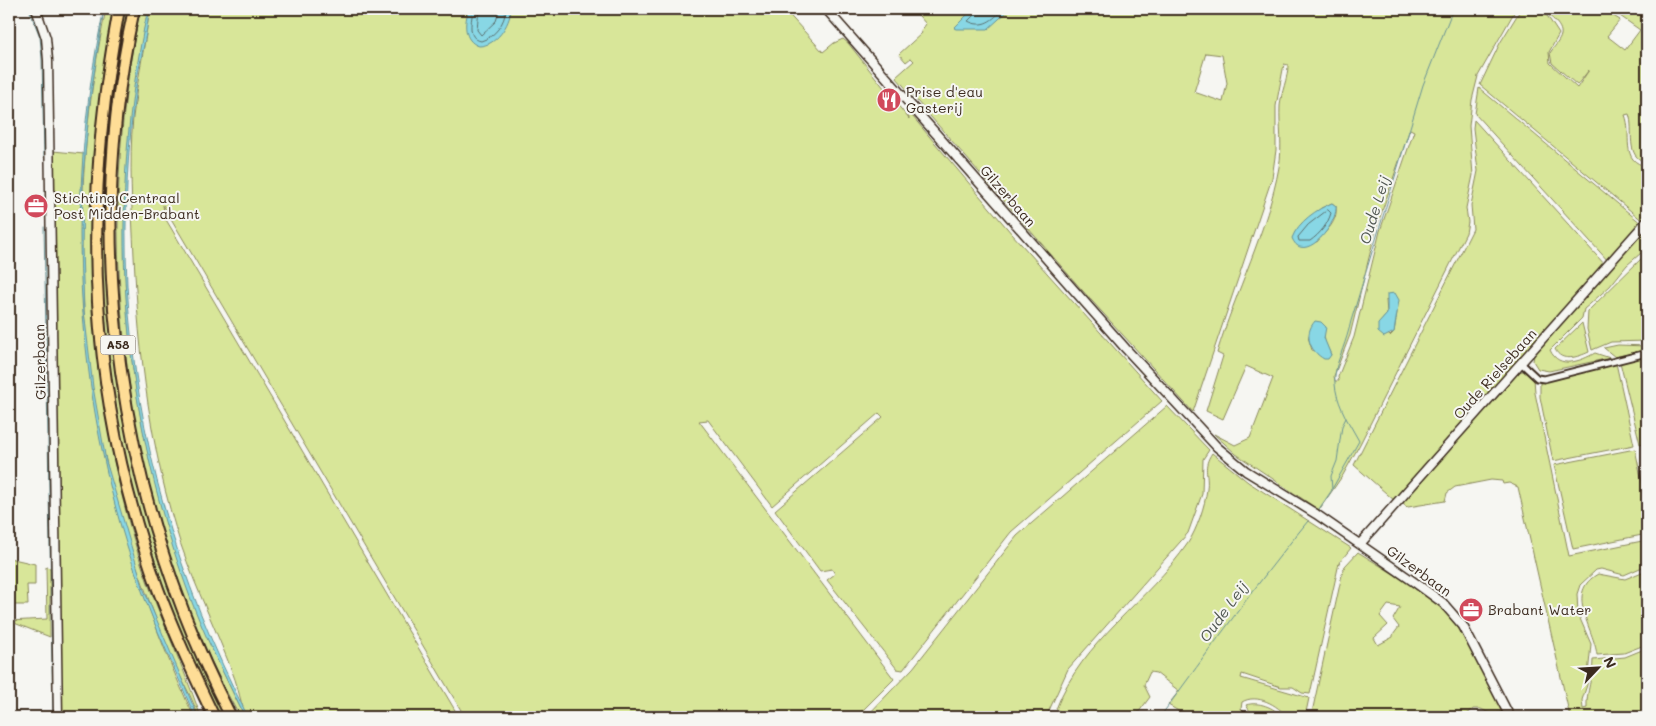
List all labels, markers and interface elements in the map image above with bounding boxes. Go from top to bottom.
place label: Prise d'eau Gasterij [906,82,983,117]
restaurant icon: Prise d'eau Gasterij [876,87,902,113]
street label: Gilzerbaan [976,161,1040,231]
water label: Oude Leij [1354,172,1394,246]
place label: Stichting Centraal Post Midden-Brabant [54,188,200,223]
office icon: Stichting Centraal Post Midden-Brabant [23,193,49,219]
street label: Gilzerbaan [29,324,50,400]
street label: Oude Rielsebaan [1449,324,1540,423]
road number: A58 [100,336,136,354]
street label: Gilzerbaan [1383,541,1456,601]
water label: Oude Leij [1194,576,1253,646]
office icon: Brabant Water [1458,597,1484,623]
place label: Brabant Water [1488,600,1591,619]
north arrow [1574,644,1624,694]
text: N [1599,653,1621,671]

